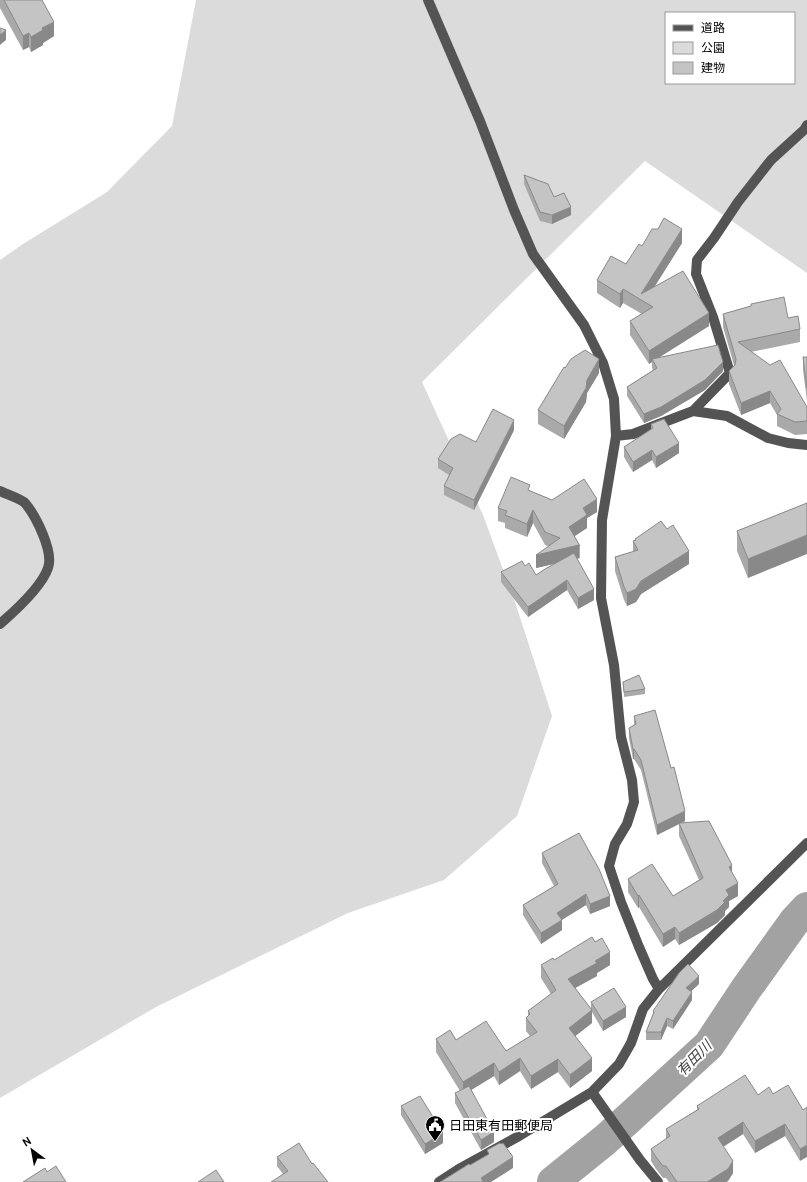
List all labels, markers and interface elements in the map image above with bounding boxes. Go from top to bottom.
legend [665,12,795,84]
text: 道路 [701,20,725,35]
text: 公園 [701,40,725,55]
text: 建物 [701,60,725,75]
water label: 有田川 [673,1035,717,1079]
public building icon: 日田東有田郵便局 [424,1114,446,1142]
place label: 日田東有田郵便局 [449,1117,553,1133]
north arrow [12,1130,52,1170]
text: N [20,1134,34,1150]

